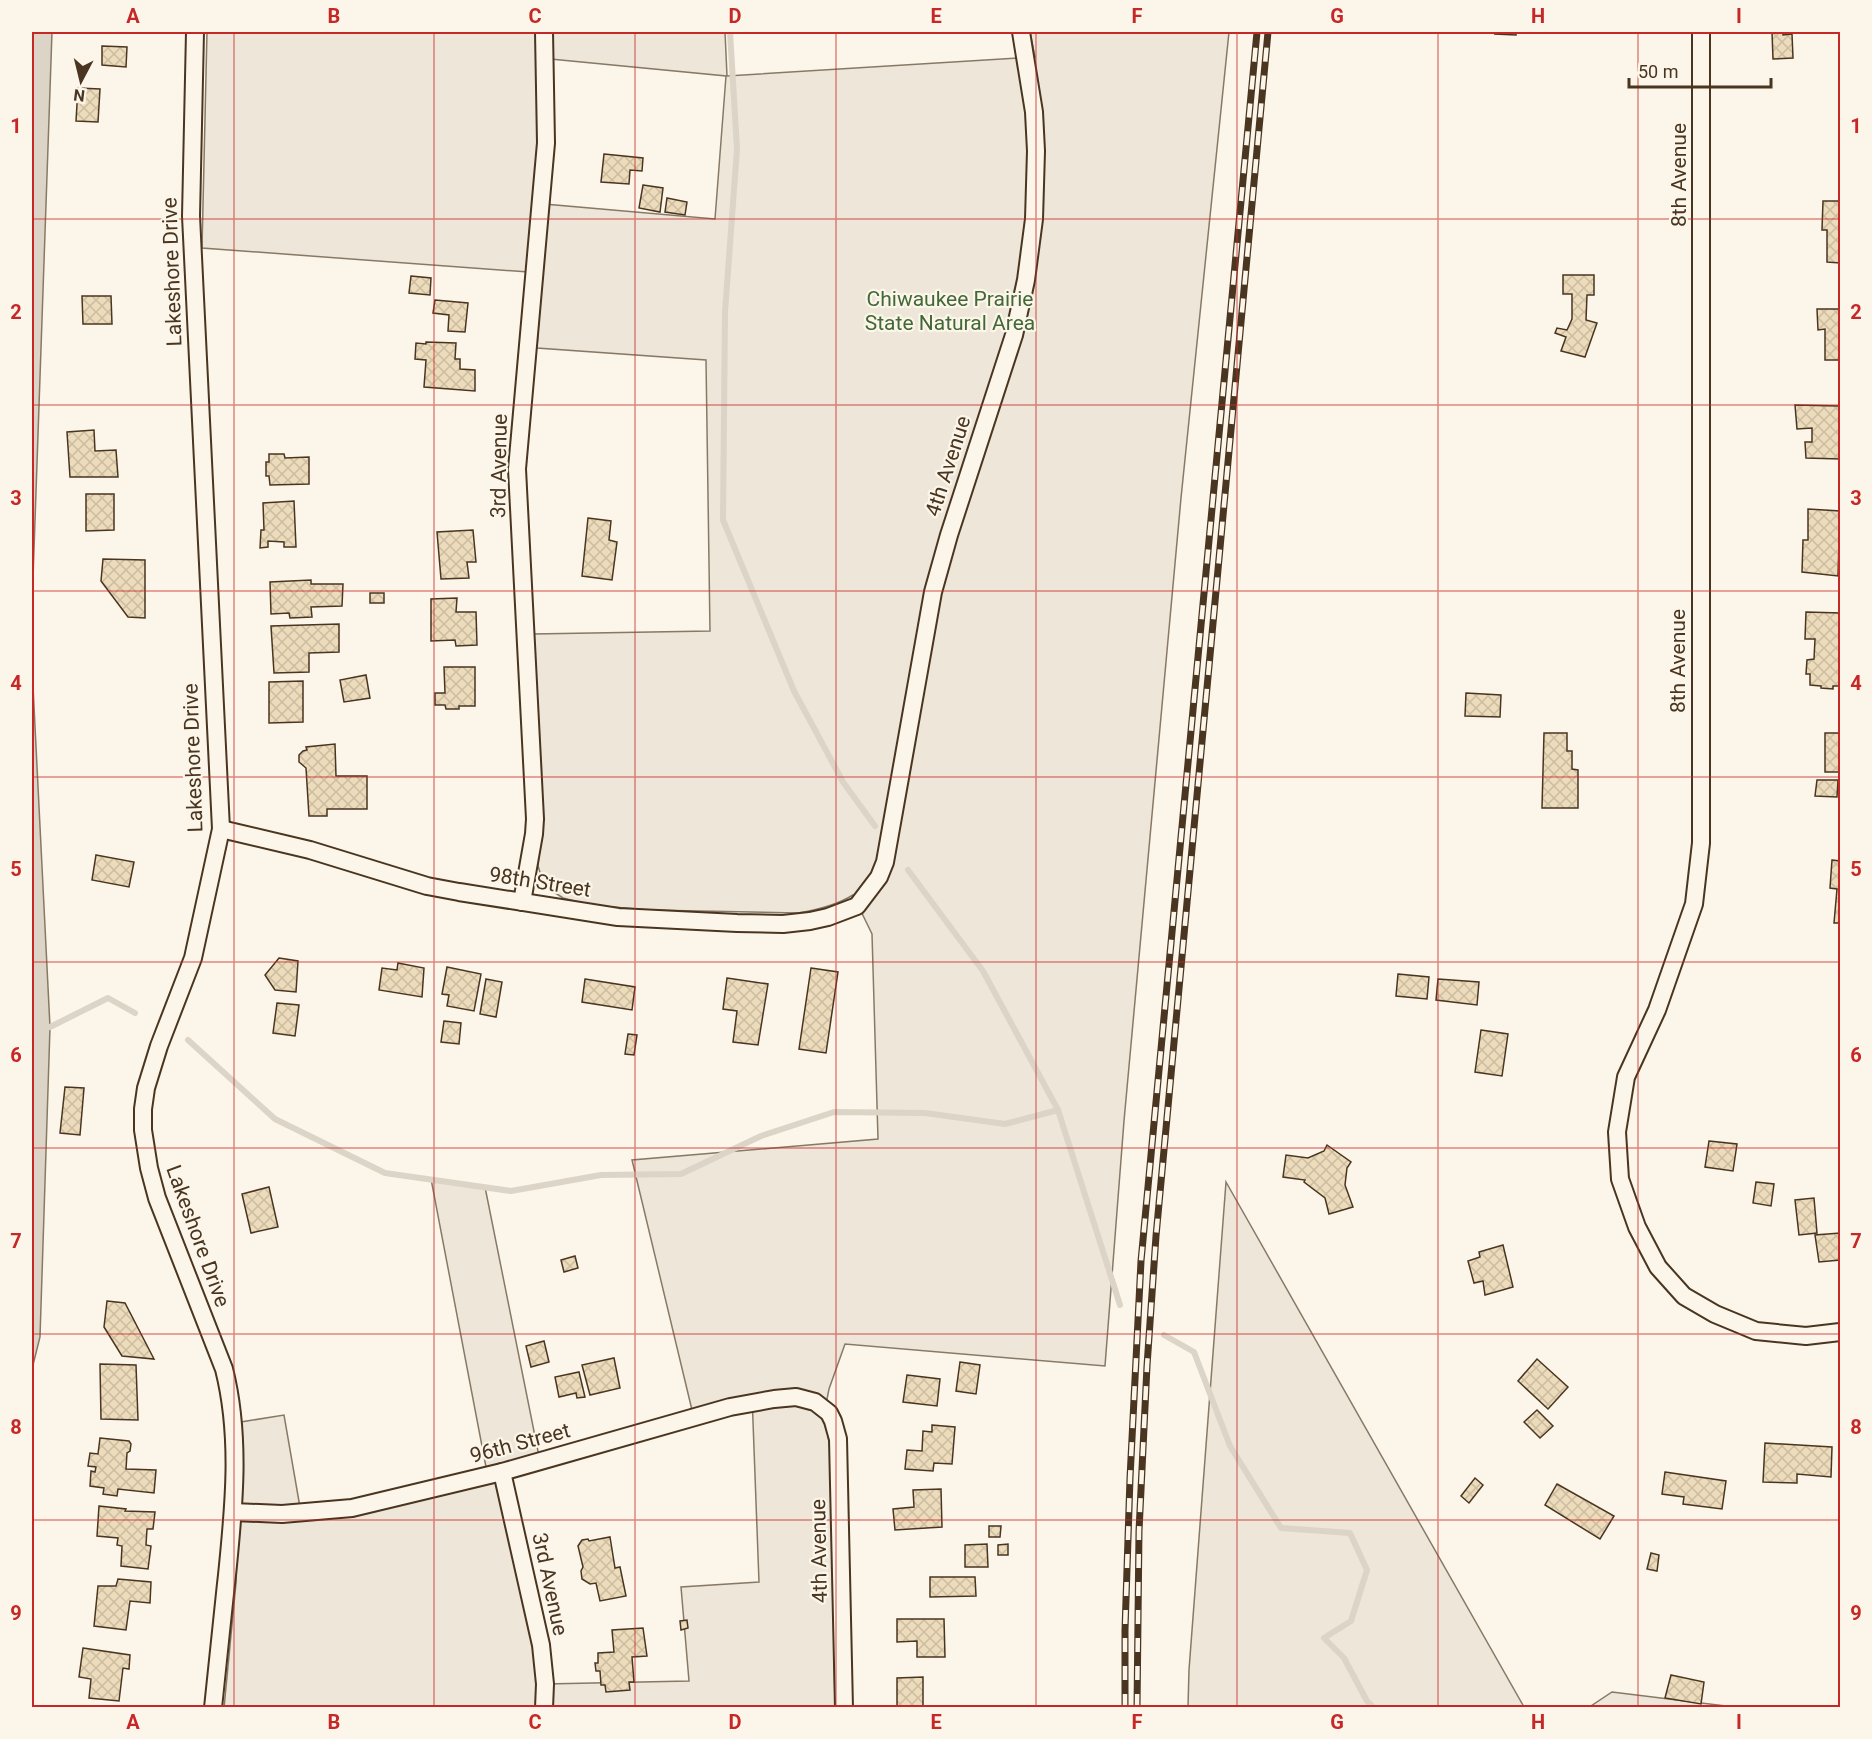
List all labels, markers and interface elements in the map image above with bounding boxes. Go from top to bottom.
text: A [126,4,140,28]
text: B [328,4,340,28]
text: C [528,4,542,28]
text: D [729,4,742,28]
text: E [930,4,942,28]
text: F [1132,4,1143,28]
text: G [1330,4,1344,28]
text: H [1531,4,1545,28]
text: I [1736,4,1742,28]
north arrow [51,51,111,111]
scale bar [1629,51,1772,89]
text: 50 m [1638,61,1678,82]
text: N [72,85,86,106]
text: 1 [10,114,22,138]
text: 1 [1850,114,1862,138]
street label: 8th Avenue [1667,123,1691,227]
street label: Lakeshore Drive [157,197,187,347]
park label: Chiwaukee Prairie State Natural Area [865,287,1035,335]
text: 2 [10,300,22,324]
text: 2 [1850,300,1862,324]
street label: 4th Avenue [920,413,976,519]
street label: 3rd Avenue [486,414,512,518]
text: 3 [10,486,22,510]
text: 3 [1850,486,1862,510]
street label: 8th Avenue [1666,609,1690,713]
text: 4 [10,671,22,695]
text: 4 [1850,671,1862,695]
street label: Lakeshore Drive [178,683,208,833]
text: 5 [10,857,22,881]
text: 5 [1850,857,1862,881]
street label: 98th Street [487,862,593,902]
text: 6 [10,1043,22,1067]
text: 6 [1850,1043,1862,1067]
street label: Lakeshore Drive [161,1162,235,1310]
text: 7 [10,1229,22,1253]
text: 7 [1850,1229,1862,1253]
text: 8 [10,1415,22,1439]
text: 8 [1850,1415,1862,1439]
street label: 96th Street [467,1418,573,1468]
street label: 4th Avenue [806,1499,832,1603]
street label: 3rd Avenue [527,1530,573,1638]
text: 9 [10,1601,22,1625]
text: 9 [1850,1601,1862,1625]
text: A [126,1710,140,1734]
text: B [328,1710,340,1734]
text: C [528,1710,542,1734]
text: D [729,1710,742,1734]
text: E [930,1710,942,1734]
text: F [1132,1710,1143,1734]
text: G [1330,1710,1344,1734]
text: H [1531,1710,1545,1734]
text: I [1736,1710,1742,1734]

